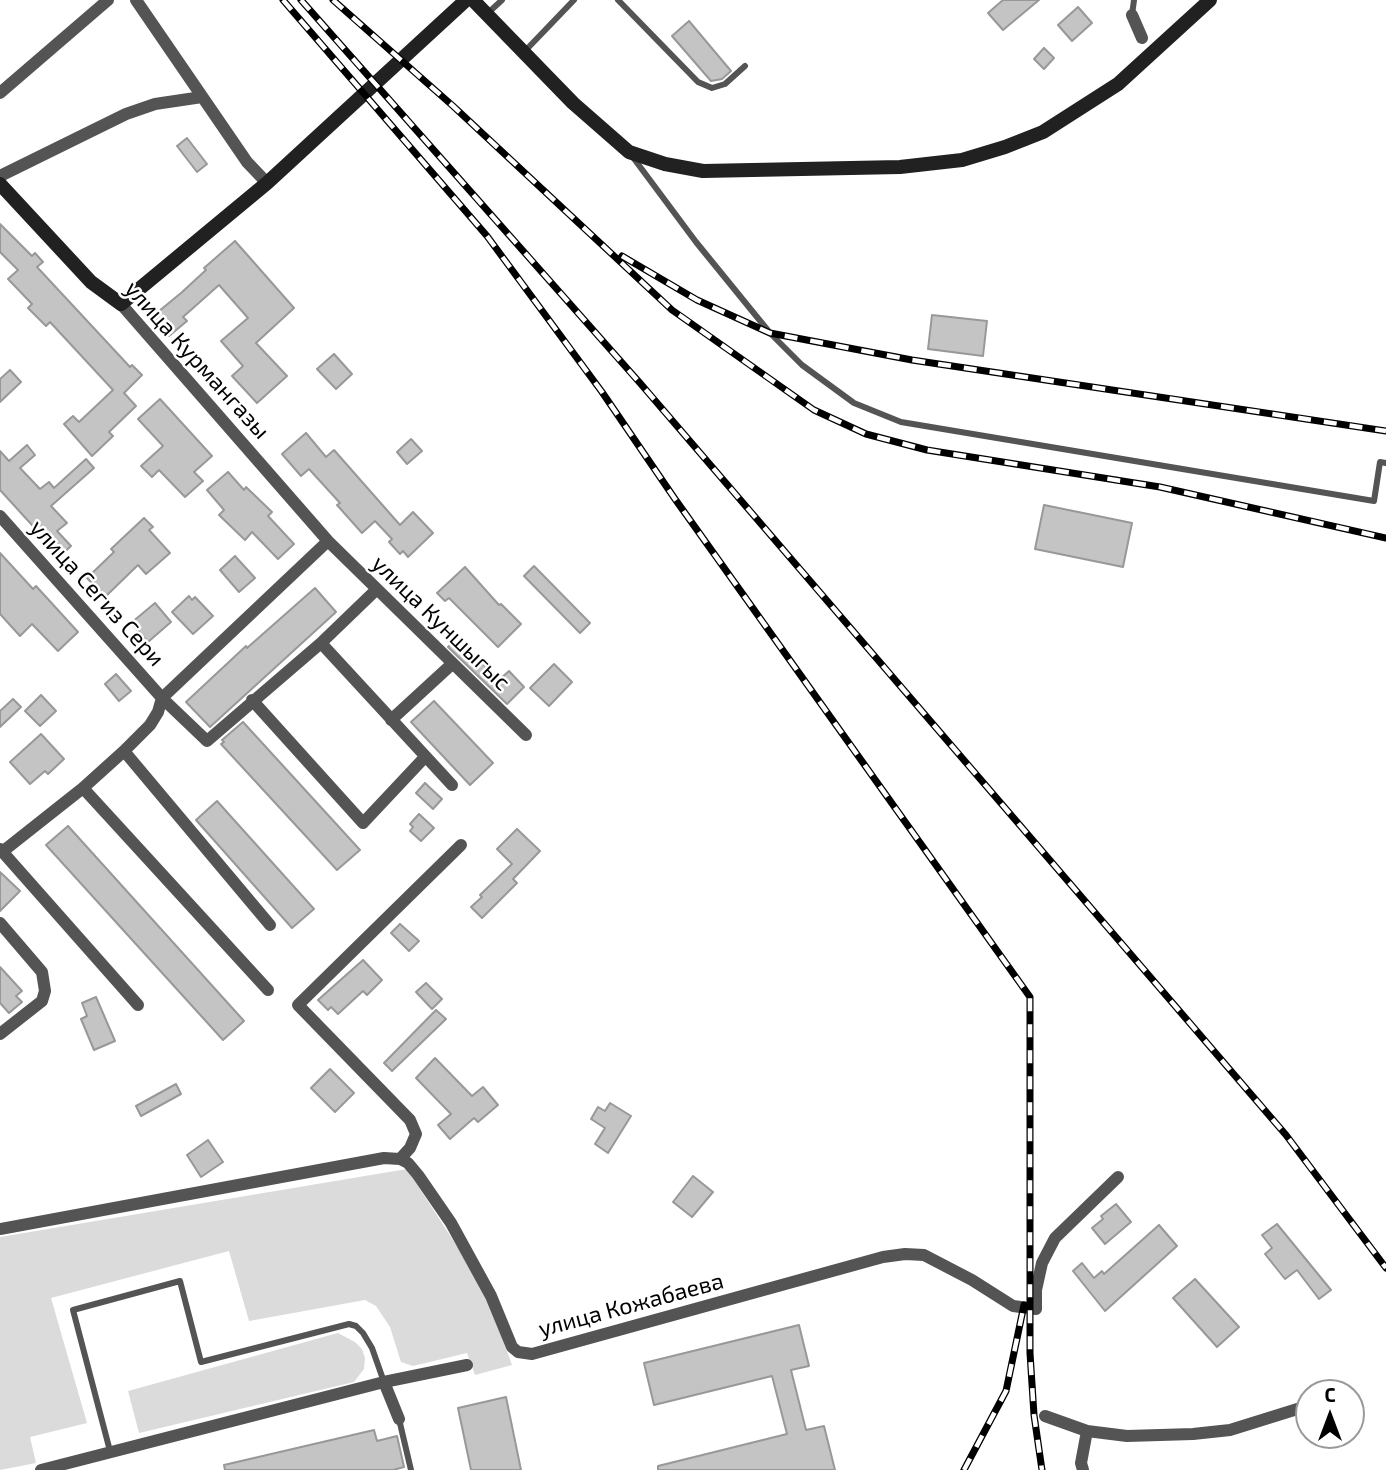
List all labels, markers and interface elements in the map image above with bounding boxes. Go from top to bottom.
street label: улица Курмангазы [119,275,275,445]
street label: улица Сегиз Сери [24,514,170,672]
street label: улица Куншыгыс [366,550,516,696]
street label: улица Кожабаева [535,1267,727,1343]
north arrow [1295,1379,1365,1449]
text: С [1324,1383,1336,1406]

